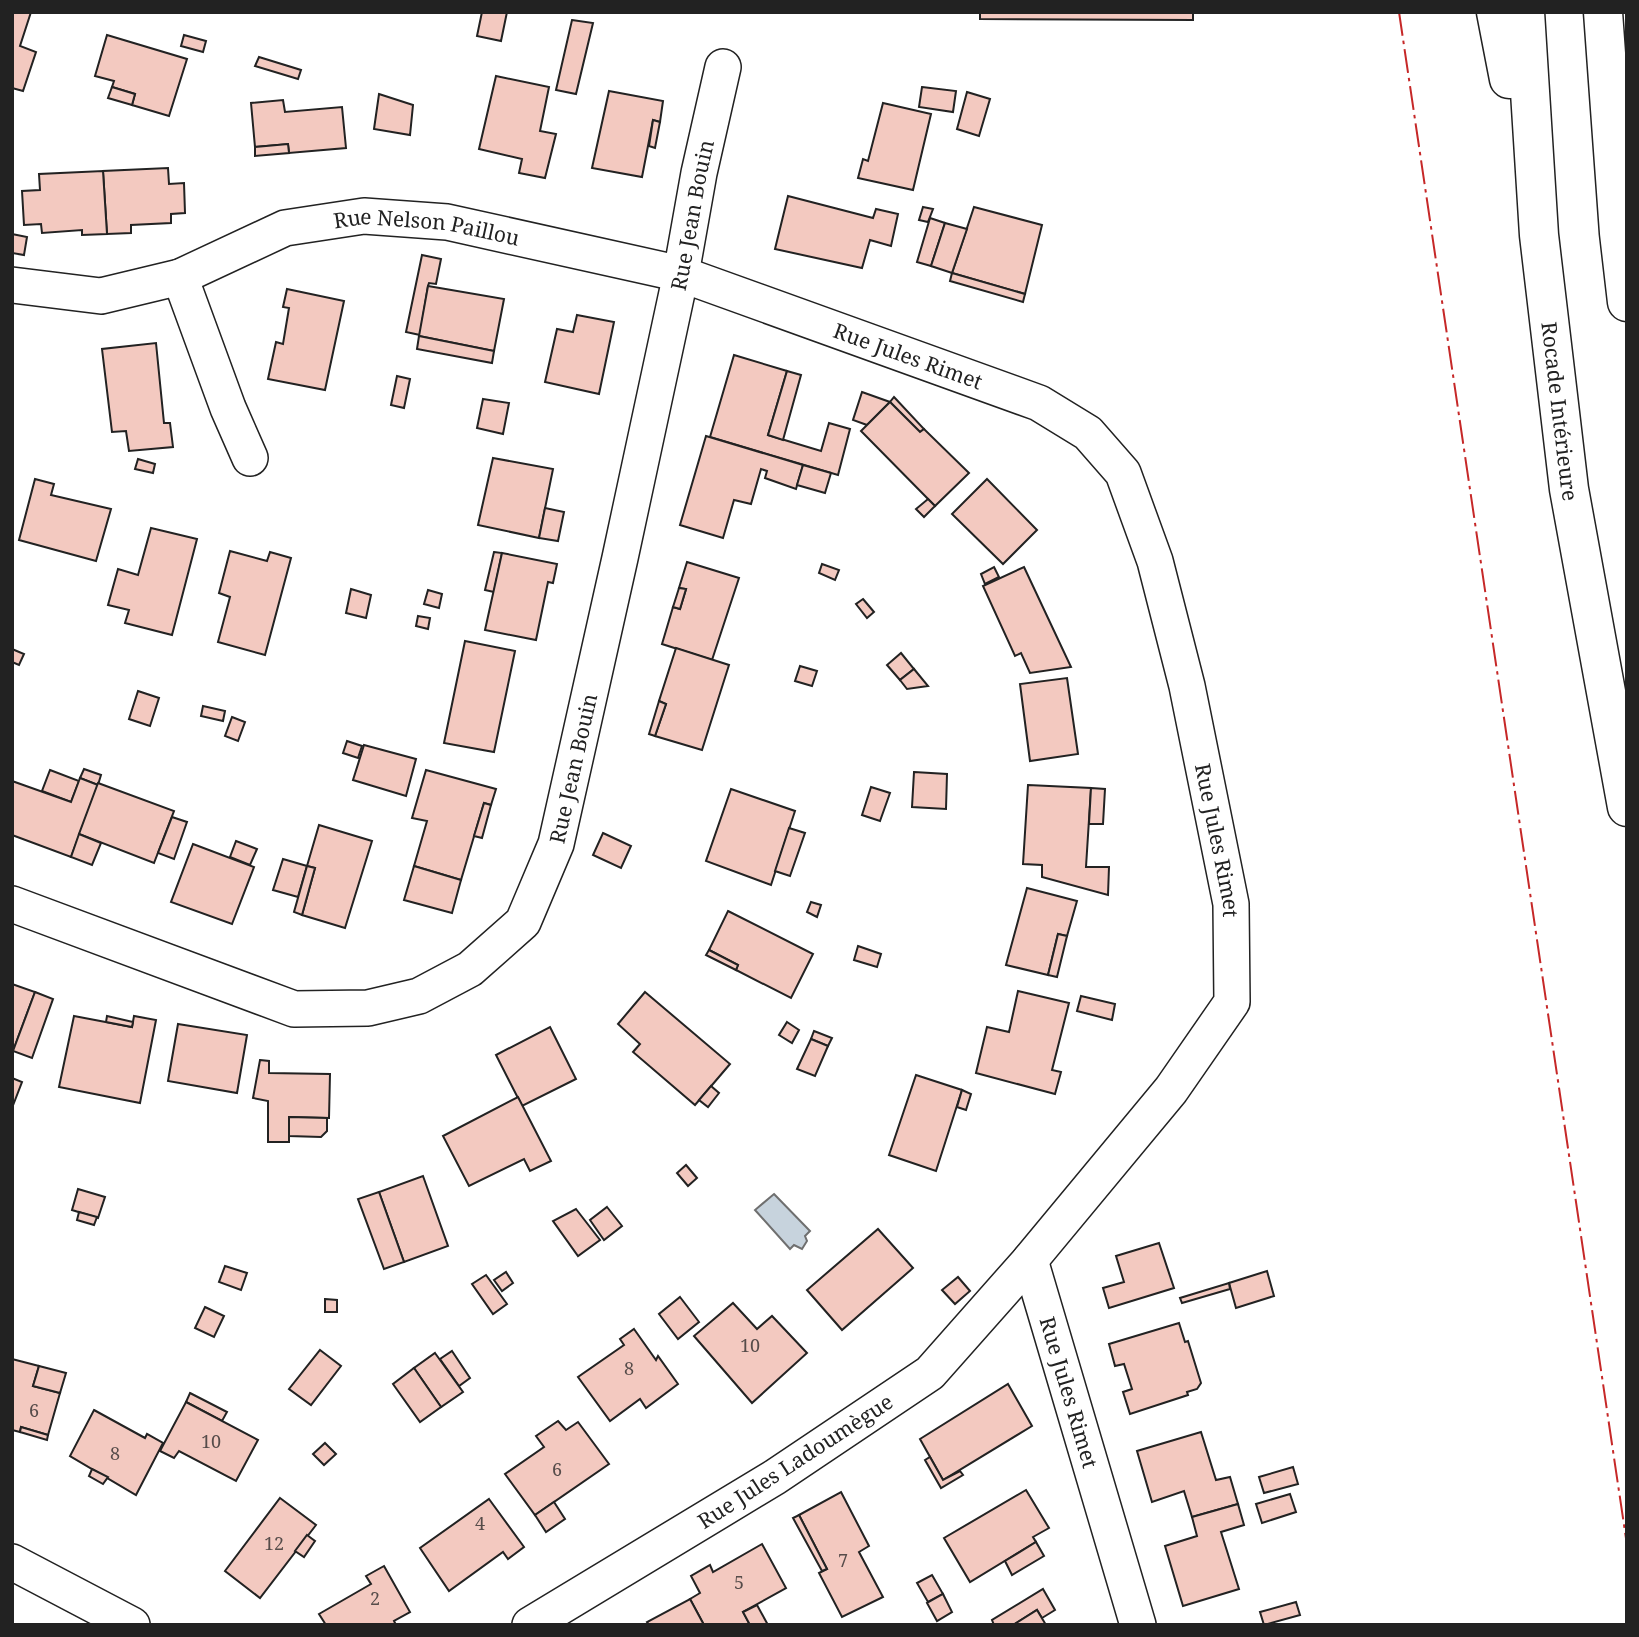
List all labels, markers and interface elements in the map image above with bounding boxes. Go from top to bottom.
street label: Rue Jean Bouin [664,137,720,293]
street label: Rue Nelson Paillou [332,202,522,252]
street label: Rue Jules Rimet [830,316,986,396]
street label: Rocade Intérieure [1535,320,1585,503]
street label: Rue Jean Bouin [543,691,603,846]
street label: Rue Jules Rimet [1189,761,1245,918]
street label: Rue Jules Rimet [1034,1313,1105,1471]
house number: 10 [740,1333,760,1357]
house number: 8 [624,1356,634,1380]
street label: Rue Jules Ladoumègue [692,1387,898,1535]
house number: 6 [29,1398,39,1422]
house number: 10 [201,1429,221,1453]
house number: 8 [110,1441,120,1465]
house number: 6 [552,1457,562,1481]
house number: 4 [475,1511,485,1535]
house number: 12 [264,1531,284,1555]
house number: 7 [838,1548,848,1572]
house number: 5 [734,1570,744,1594]
house number: 2 [370,1586,380,1610]

